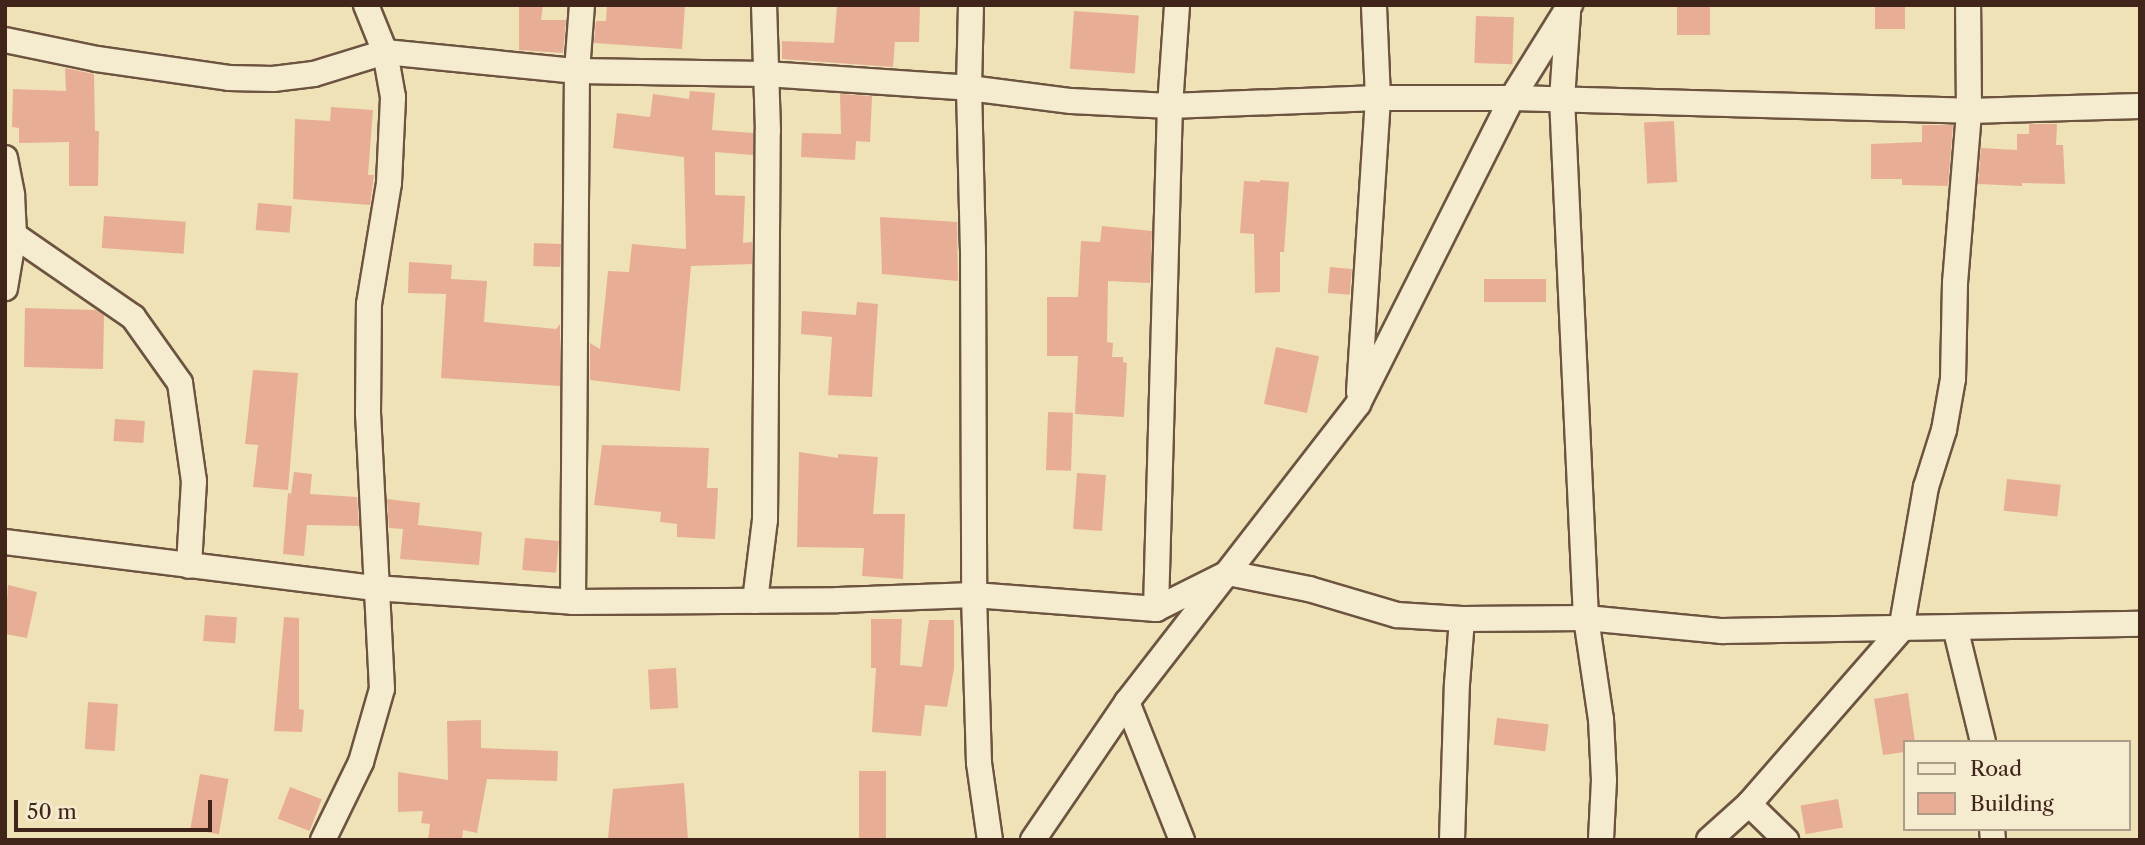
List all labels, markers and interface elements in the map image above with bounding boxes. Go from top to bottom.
legend [1904,740,2131,831]
text: Road [1970,756,2022,781]
scale bar [18,786,215,830]
text: Building [1970,791,2054,816]
text: 50 m [27,799,77,824]

